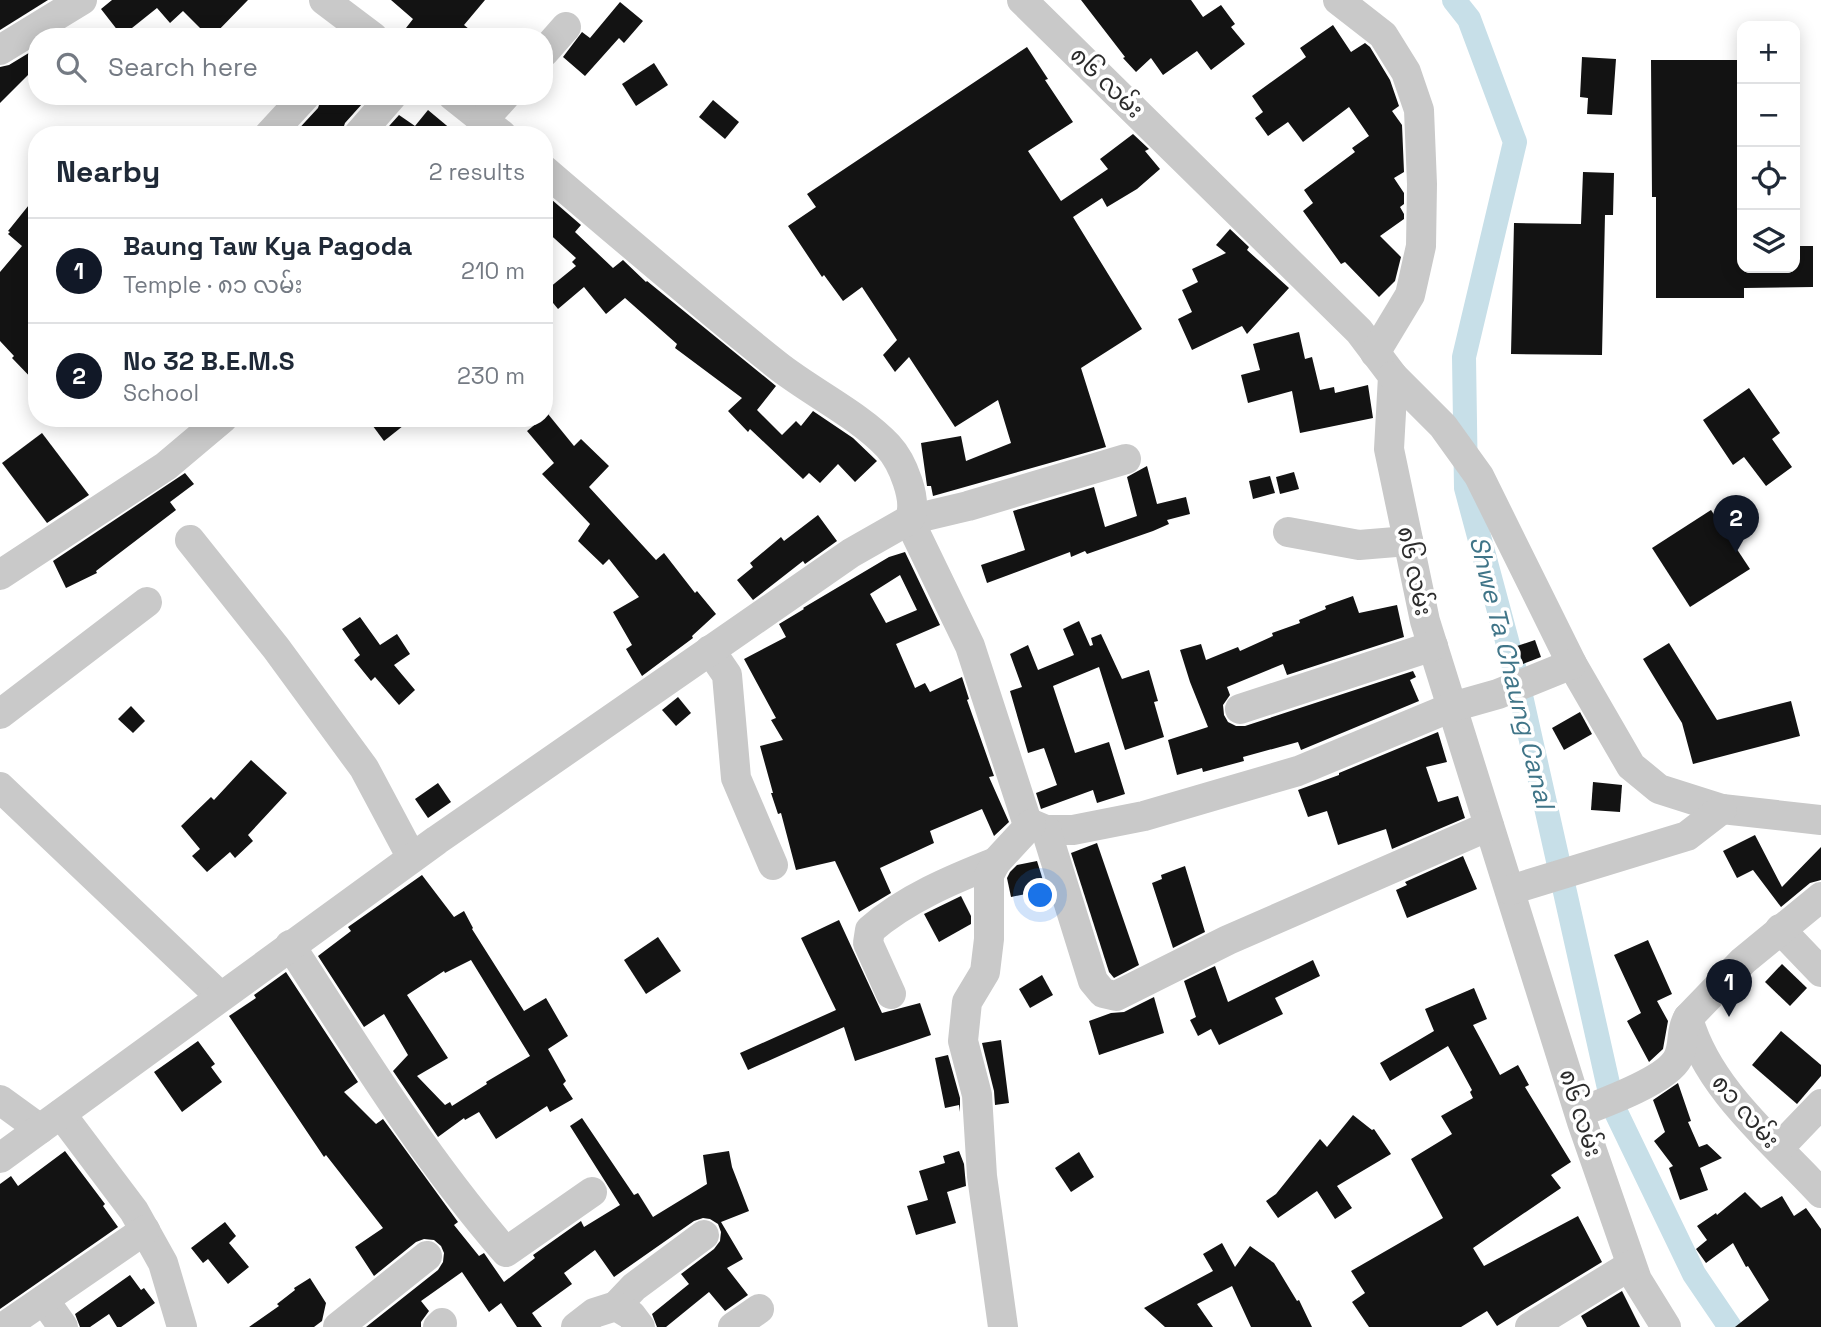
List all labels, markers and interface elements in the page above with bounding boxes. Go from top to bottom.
map controls [1737,21,1800,273]
button: + [1737,21,1800,84]
search box [28,28,553,105]
street label: ၈၆ လမ်း [1064,39,1150,125]
icon: search [52,48,90,86]
text: Search here [108,50,258,84]
button: − [1737,84,1800,147]
button: locate [1737,147,1800,210]
text: Nearby [56,152,160,191]
text: 2 results [429,157,525,187]
button: layers [1737,210,1800,273]
text: Baung Taw Kya Pagoda [123,229,412,263]
text: 1 [74,256,84,286]
text: 210 m [461,256,525,286]
text: Temple · ၈၁ လမ်း [123,270,302,300]
text: No 32 B.E.M.S [123,344,294,378]
text: 2 [72,361,86,391]
text: 230 m [457,361,525,391]
text: School [123,378,199,408]
pin: 2 [1713,495,1759,553]
street label: ၈၆ လမ်း [1390,523,1440,619]
water label: Shwe Ta Chaung Canal [1462,532,1563,814]
your location [1023,878,1057,912]
pin: 1 [1706,959,1752,1017]
street label: ၈၆ လမ်း [1552,1065,1610,1161]
street label: ၈၁ လမ်း [1705,1068,1787,1154]

